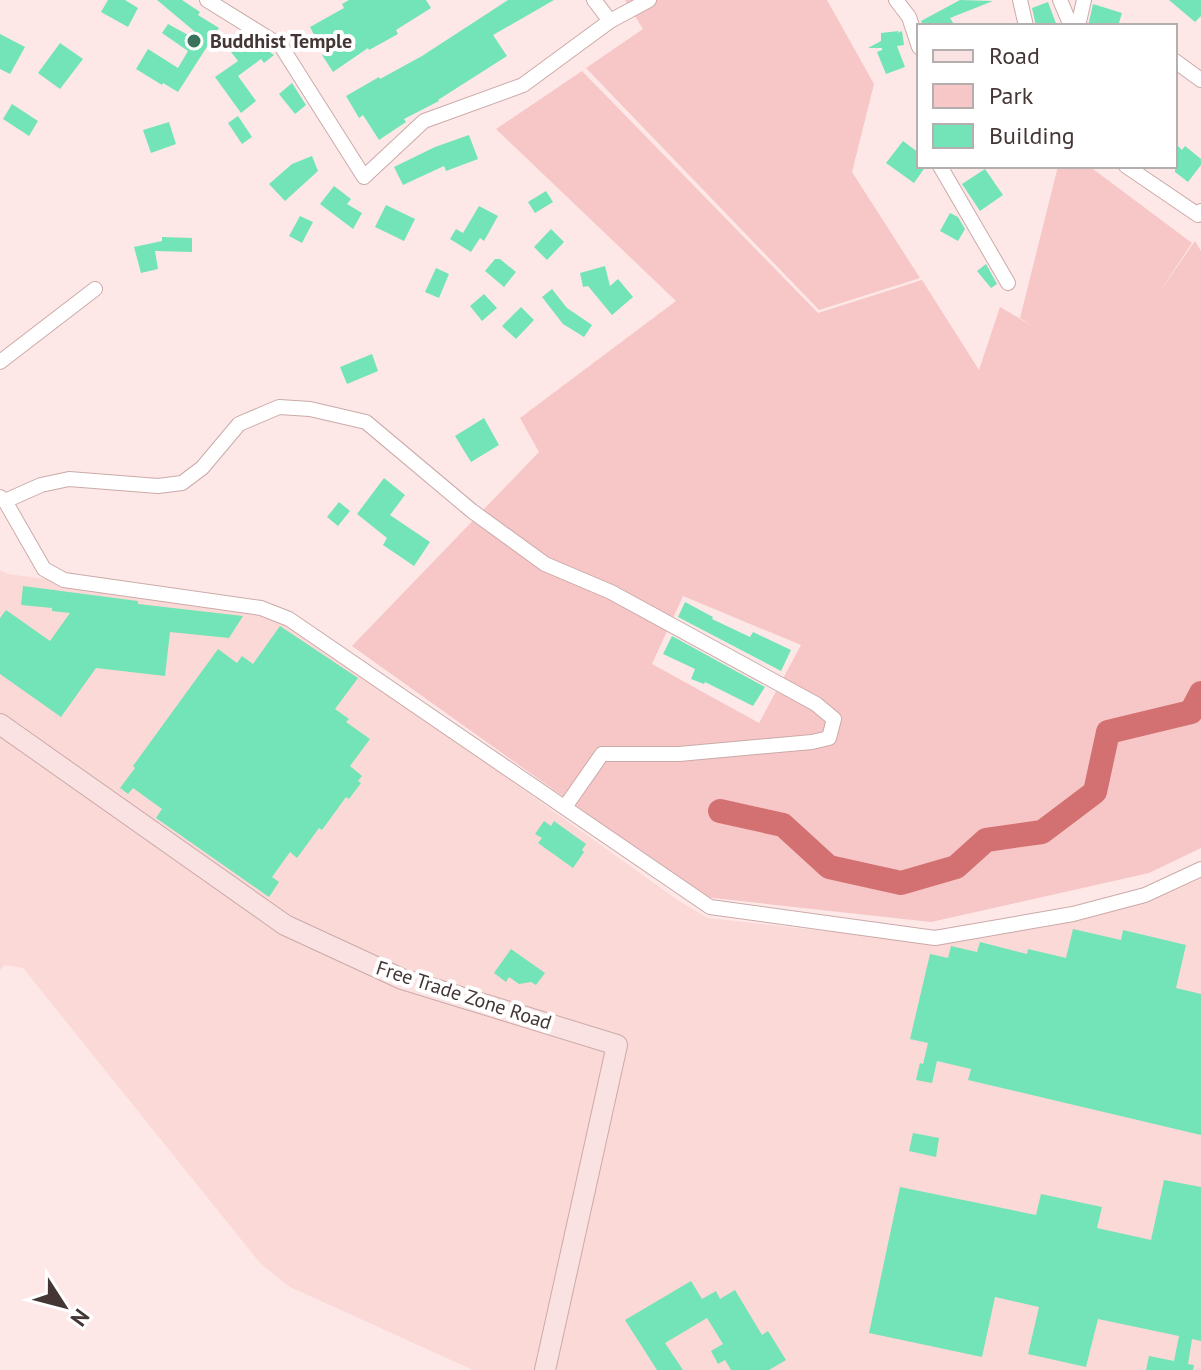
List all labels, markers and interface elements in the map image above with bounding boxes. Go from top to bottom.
legend [917,24,1177,168]
place label: Buddhist Temple [210,28,352,54]
marker: Buddhist Temple [185,32,203,50]
text: Road [989,40,1040,71]
text: Park [989,80,1034,111]
text: Building [989,120,1075,151]
street label: Free Trade Zone Road [373,954,555,1036]
north arrow [24,1266,104,1346]
text: N [65,1304,96,1332]

